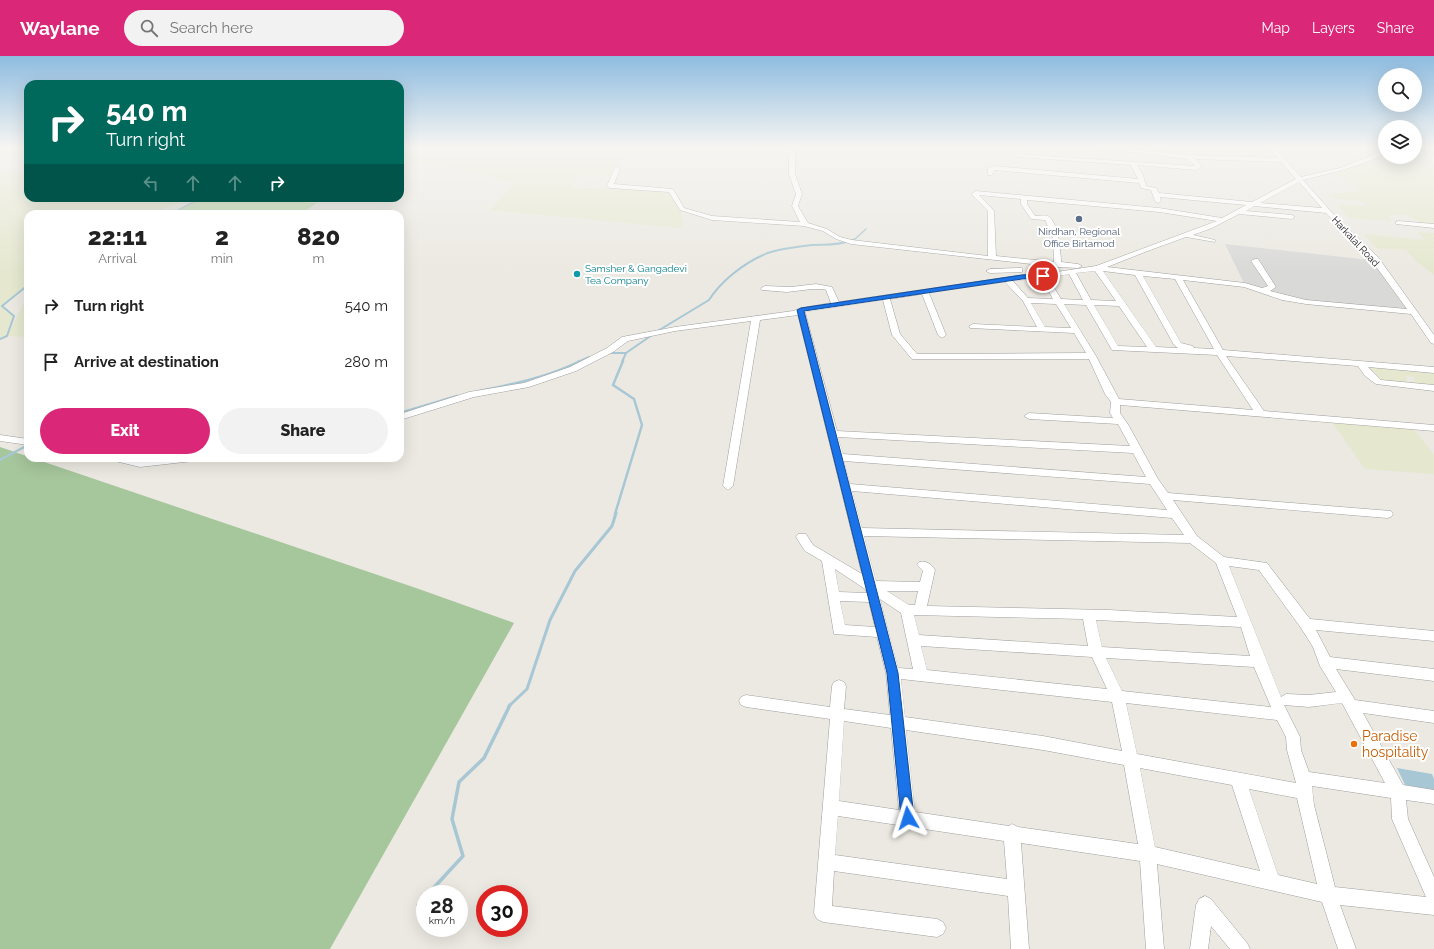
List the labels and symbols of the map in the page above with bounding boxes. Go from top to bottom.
marker: Nirdhan, Regional Office Birtamod [1074,214,1084,224]
street label: Harkalal Road [1330,214,1382,269]
place label: Nirdhan, Regional Office Birtamod [1038,226,1120,249]
pin [1026,259,1060,293]
place label: Samsher & Gangadevi Tea Company [585,263,687,286]
marker: Samsher & Gangadevi Tea Company [572,269,582,279]
place label: Paradise hospitality [1362,728,1429,760]
marker: Paradise hospitality [1349,739,1359,749]
position arrow [887,797,929,839]
speed limit sign: 30 [476,885,528,937]

